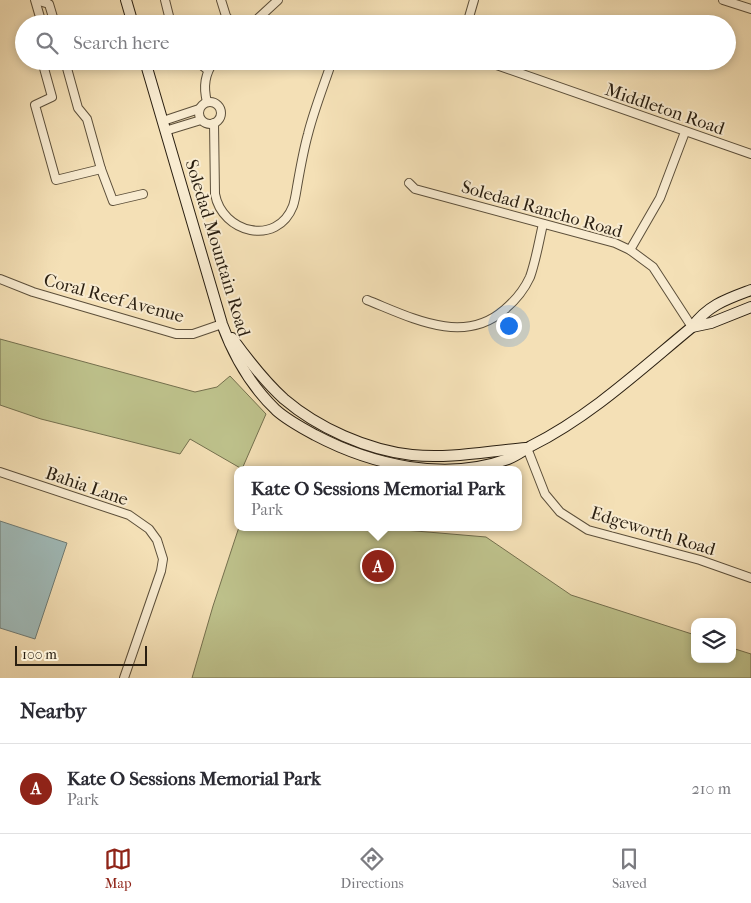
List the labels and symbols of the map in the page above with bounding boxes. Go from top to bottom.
street label: Middleton Road [602,79,727,140]
street label: Soledad Mountain Road [181,157,255,339]
street label: Soledad Rancho Road [459,176,625,243]
street label: Coral Reef Avenue [41,270,186,327]
your location [496,313,522,339]
street label: Bahia Lane [43,463,131,510]
street label: Edgeworth Road [588,503,718,560]
pin: A [362,547,394,585]
scale bar [15,643,148,666]

